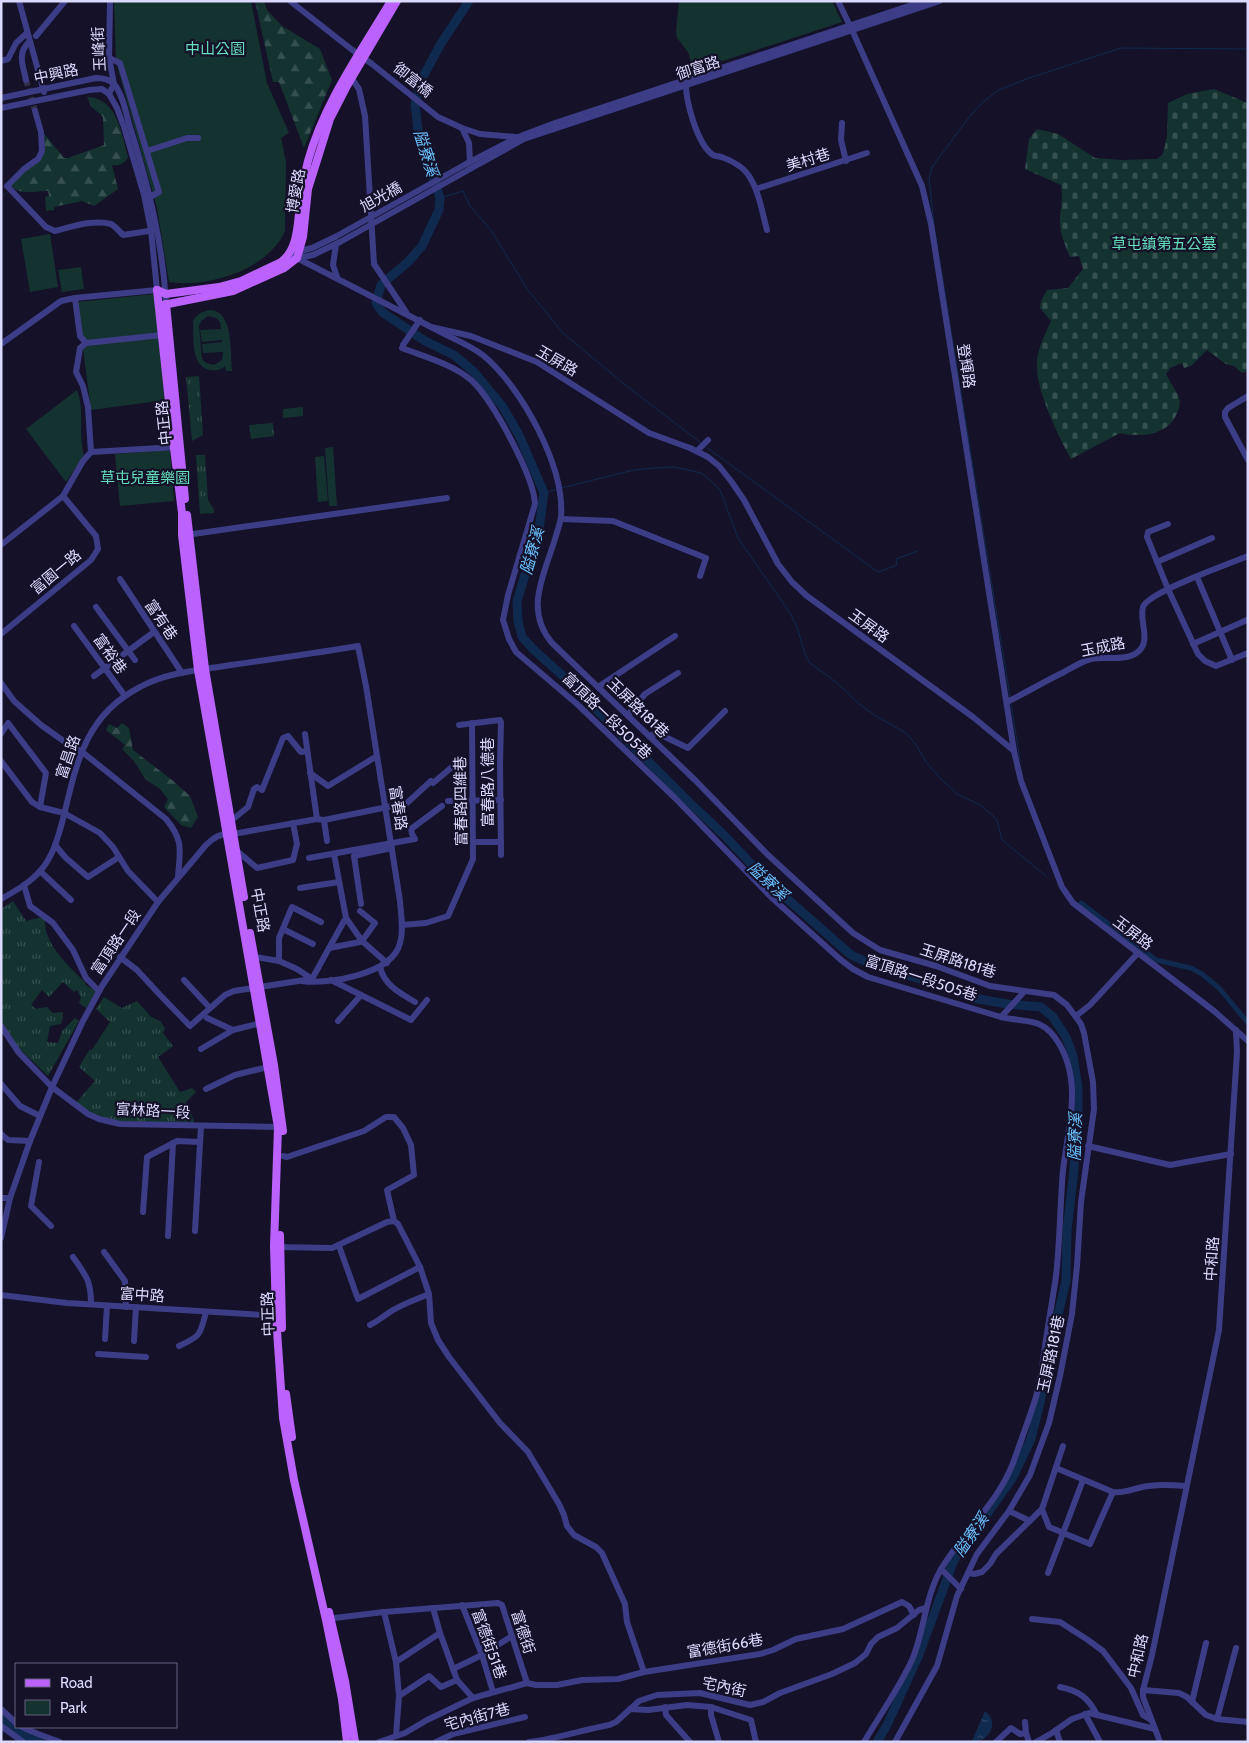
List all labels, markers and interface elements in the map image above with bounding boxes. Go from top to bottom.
street label: 玉峰街 [89,26,109,72]
park label: 中山公園 [185,40,245,58]
street label: 御富路 [674,52,722,84]
street label: 御富橋 [390,59,436,101]
street label: 中興路 [32,61,80,87]
water label: 隘寮溪 [410,127,443,181]
street label: 美村巷 [784,145,832,175]
street label: 博愛路 [283,167,309,215]
street label: 旭光橋 [357,178,405,216]
park label: 草屯鎮第五公墓 [1111,235,1217,253]
street label: 玉屏路 [533,342,581,380]
street label: 登輝路 [954,342,978,390]
street label: 中正路 [153,400,175,446]
park label: 草屯兒童樂園 [100,469,190,487]
water label: 隘寮溪 [516,523,548,577]
street label: 富園一路 [27,546,85,598]
street label: 富有巷 [141,596,181,644]
street label: 玉屏路 [846,605,892,647]
street label: 富裕巷 [89,631,131,677]
street label: 玉成路 [1079,634,1127,660]
street label: 富頂路一段505巷 [559,669,655,763]
street label: 玉屏路181巷 [603,674,673,742]
street label: 富昌路 [52,733,84,781]
street label: 富春路八德巷 [479,737,497,827]
street label: 富春路四維巷 [451,756,471,846]
street label: 富春路 [386,784,410,832]
water label: 隘寮溪 [744,858,793,906]
street label: 中正路 [247,886,273,934]
street label: 富頂路一段 [88,906,144,978]
street label: 玉屏路 [1110,912,1156,954]
street label: 玉屏路181巷 [918,940,998,982]
street label: 富頂路一段505巷 [863,951,979,1005]
street label: 富林路一段 [115,1100,191,1122]
water label: 隘寮溪 [1065,1111,1085,1161]
street label: 中和路 [1201,1236,1223,1282]
street label: 富中路 [119,1284,165,1306]
street label: 中正路 [258,1291,278,1337]
street label: 玉屏路181巷 [1034,1314,1068,1394]
water label: 隘寮溪 [949,1508,994,1560]
street label: 富德街51巷 [468,1607,510,1681]
street label: 富德街 [507,1608,539,1656]
street label: 富德街66巷 [685,1630,765,1662]
street label: 中和路 [1124,1632,1152,1680]
legend [15,1663,178,1728]
text: Road [60,1674,93,1692]
street label: 宅內街 [700,1674,748,1700]
text: Park [60,1699,87,1717]
street label: 宅內街7巷 [442,1700,512,1734]

